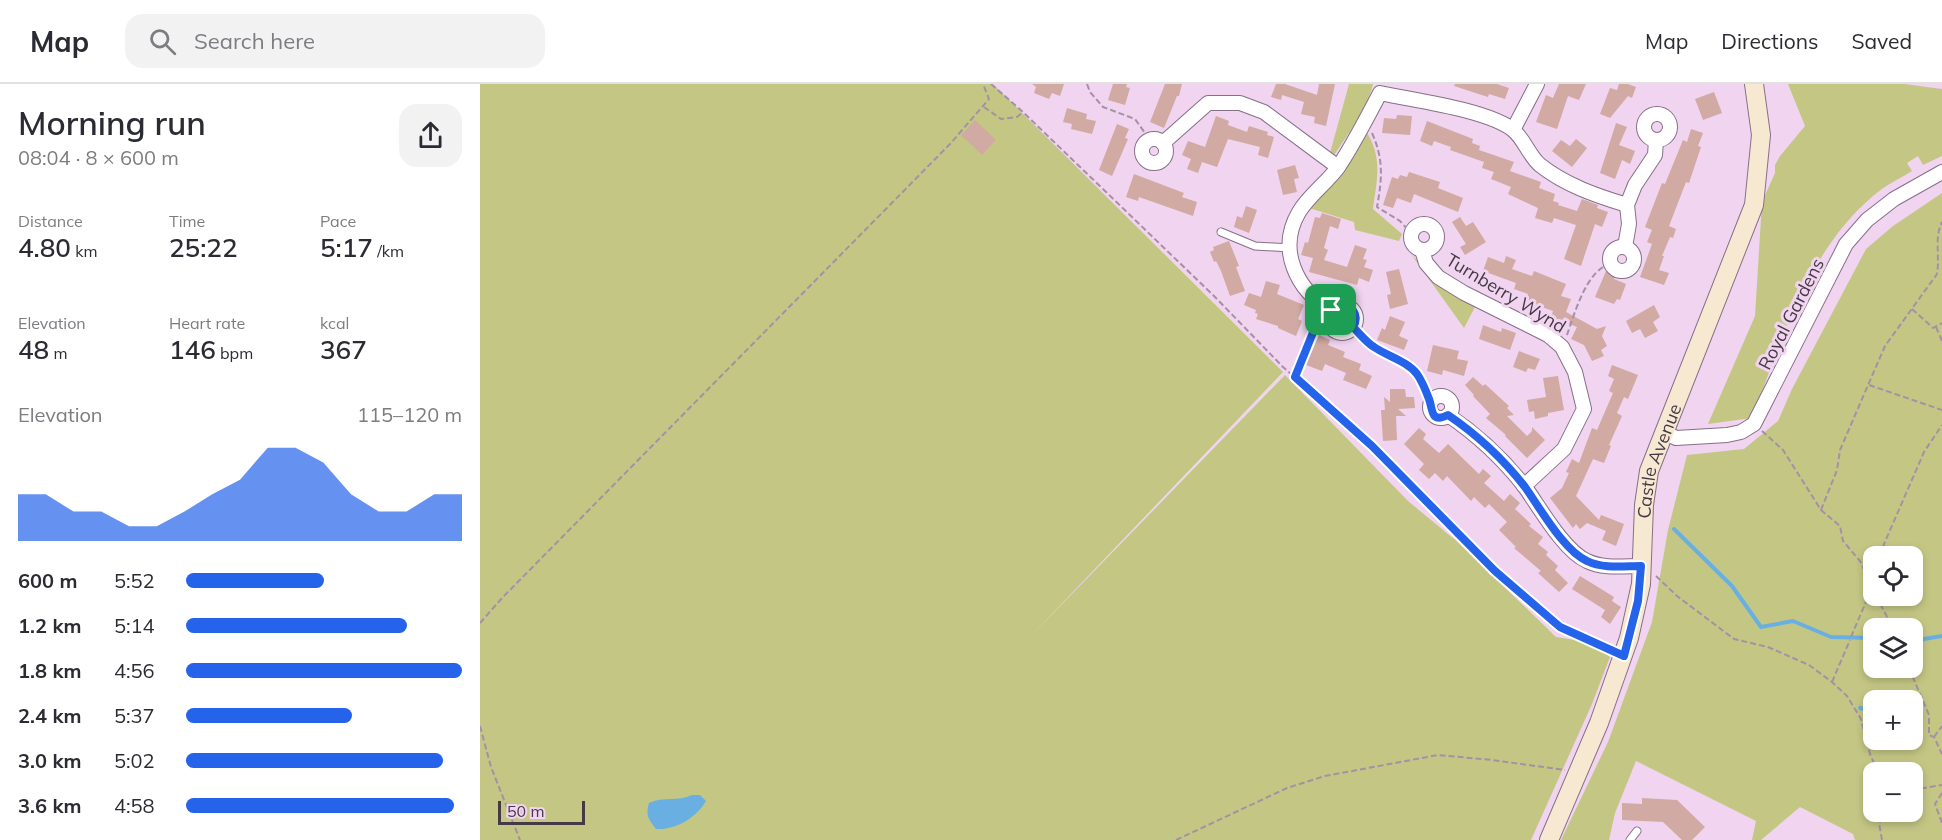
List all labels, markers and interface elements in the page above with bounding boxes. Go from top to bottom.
search box [125,14,545,68]
text: Map [30,24,89,59]
icon: search [146,25,179,58]
text: Search here [194,27,315,55]
text: Map [1645,28,1688,54]
text: Directions [1721,28,1818,54]
text: Saved [1851,28,1912,54]
text: Morning run [18,102,206,143]
button: share [399,104,462,167]
text: 08:04 · 8 × 600 m [18,145,179,170]
text: Distance [18,211,83,231]
text: Time [169,211,205,231]
text: Pace [320,211,356,231]
text: 4.80 [18,231,71,264]
text: 25:22 [169,231,238,264]
text: 5:17 [320,231,373,264]
text: km [71,241,97,261]
text: /km [373,241,404,261]
street label: Turnberry Wynd [1442,248,1570,338]
street label: Royal Gardens [1753,254,1829,374]
pin [1305,284,1356,335]
icon: arrive [1314,293,1347,326]
text: Elevation [18,313,86,333]
text: Heart rate [169,313,245,333]
text: kcal [320,313,349,333]
text: 48 [18,333,49,366]
text: 146 [169,333,216,366]
text: 367 [320,333,367,366]
text: m [49,343,67,363]
text: bpm [216,343,253,363]
street label: Castle Avenue [1632,400,1686,519]
text: Elevation [18,402,103,427]
text: 115–120 m [357,402,462,427]
map controls [1863,546,1923,822]
button: locate [1863,546,1923,606]
text: 600 m [18,568,77,593]
text: 5:52 [114,568,155,593]
text: 1.2 km [18,613,81,638]
text: 5:14 [114,613,155,638]
button: layers [1863,618,1923,678]
text: 1.8 km [18,658,81,683]
text: 4:56 [114,658,155,683]
button: + [1863,690,1923,750]
text: 2.4 km [18,703,81,728]
text: 5:37 [114,703,155,728]
text: 3.0 km [18,748,81,773]
text: 5:02 [114,748,155,773]
button: − [1863,762,1923,822]
text: 3.6 km [18,793,81,818]
text: 4:58 [114,793,155,818]
scale bar [498,798,585,826]
text: 50 m [507,801,544,821]

